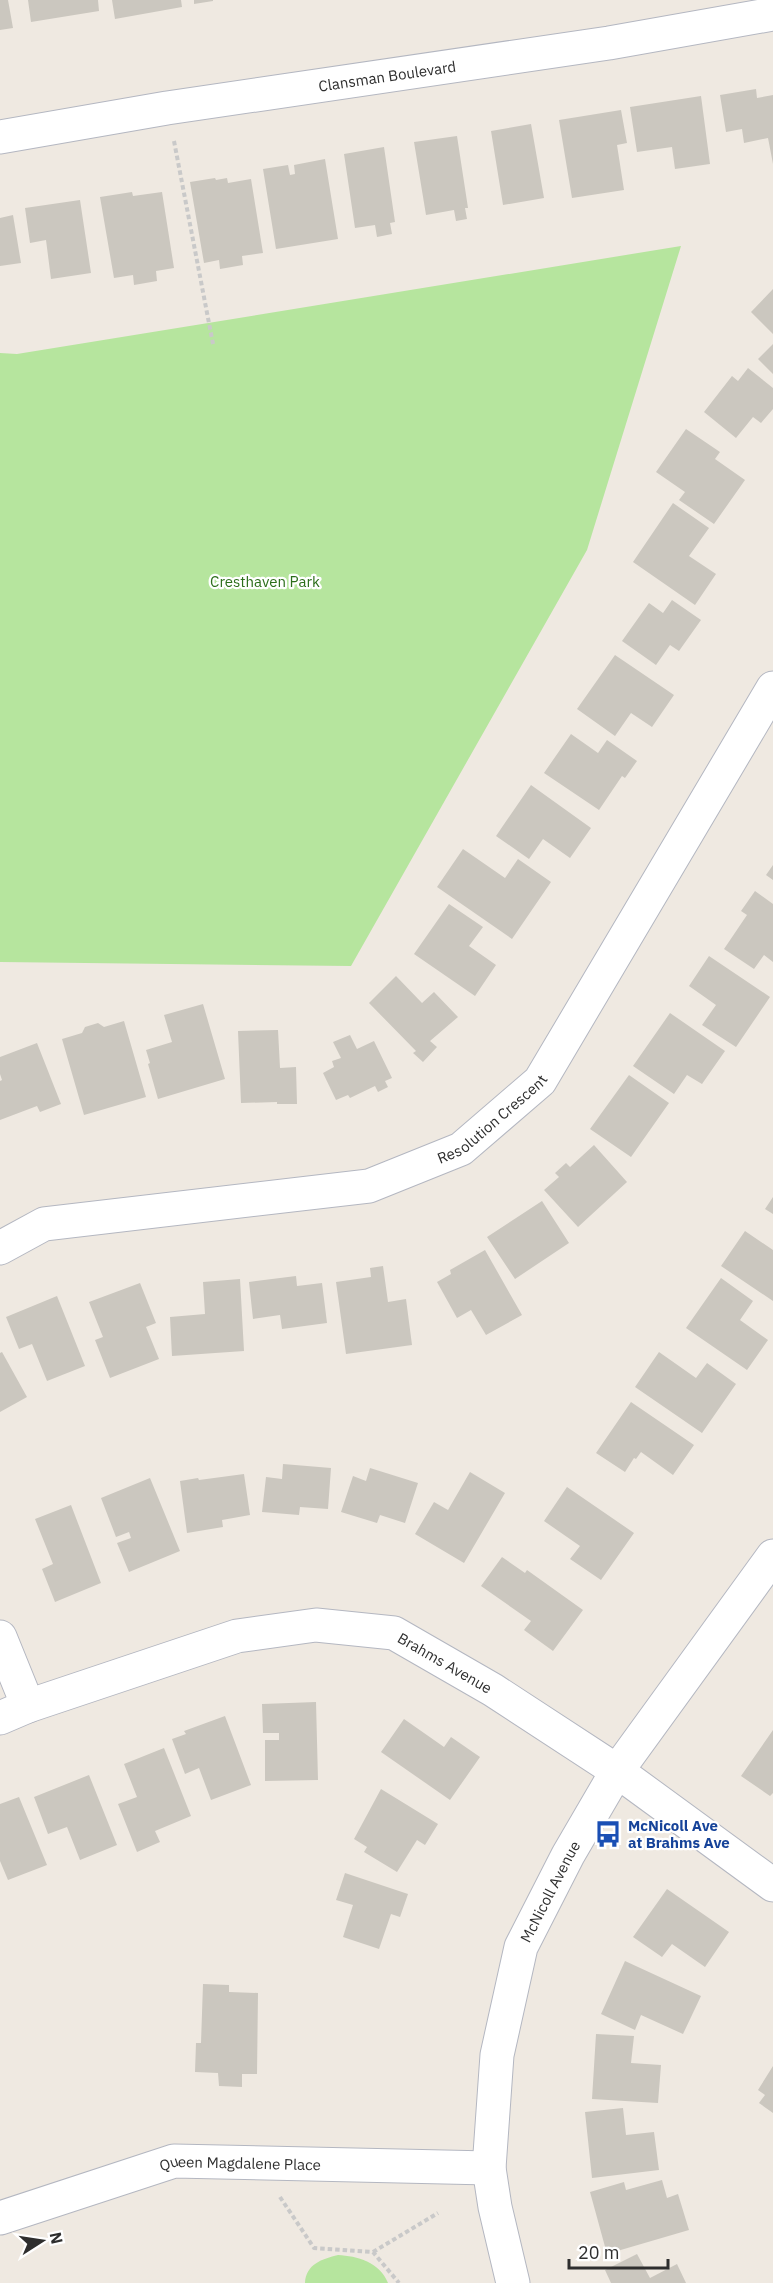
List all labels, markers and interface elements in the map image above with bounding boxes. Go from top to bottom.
street label: Clansman Boulevard [317,56,457,95]
park label: Cresthaven Park [210,572,320,591]
street label: Resolution Crescent [434,1071,551,1167]
street label: Brahms Avenue [394,1628,496,1697]
place label: McNicoll Ave at Brahms Ave [628,1816,730,1852]
bus stop icon: McNicoll Ave at Brahms Ave [593,1819,623,1849]
street label: McNicoll Avenue [516,1837,584,1945]
street label: Queen Magdalene Place [157,2151,321,2175]
north arrow [12,2211,72,2271]
text: N [46,2230,68,2246]
scale bar [569,2232,668,2270]
text: 20 m [578,2241,620,2264]

